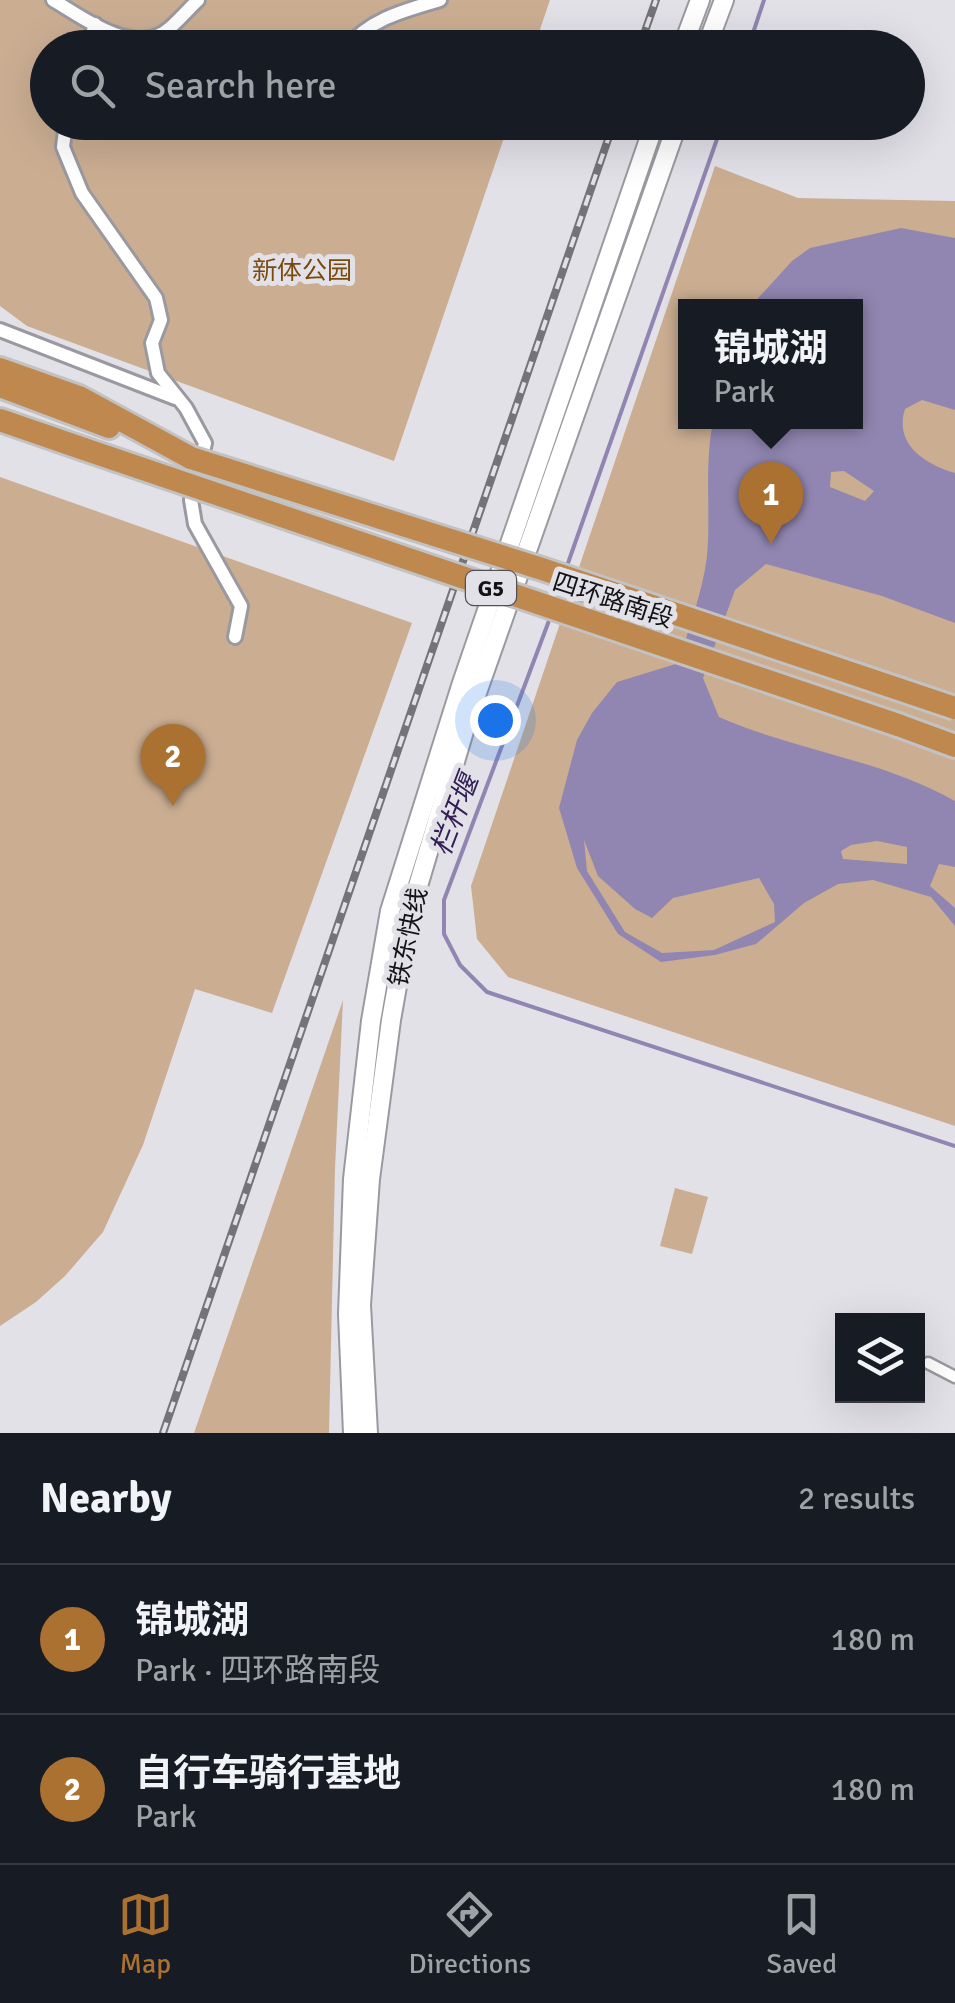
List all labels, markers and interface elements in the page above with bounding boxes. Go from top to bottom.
search box [30,30,925,140]
icon: search [65,58,120,113]
text: Search here [145,62,337,109]
park label: 新体公园 [252,255,352,286]
popup [678,299,863,429]
text: 锦城湖 [713,325,828,372]
text: Park [713,372,775,411]
pin: 1 [738,462,804,544]
street label: 四环路南段 [549,566,677,634]
road number: G5 [466,571,516,605]
your location [470,695,521,746]
pin: 2 [140,724,206,806]
water label: 栏杆堰 [424,766,487,860]
street label: 铁东快线 [382,885,434,989]
map controls [835,1313,925,1403]
button: layers [835,1313,925,1403]
text: Nearby [40,1473,172,1524]
text: 2 results [798,1479,915,1518]
text: 锦城湖 [135,1597,249,1644]
text: 1 [64,1620,81,1659]
text: 180 m [831,1620,915,1659]
text: Park · 四环路南段 [135,1651,380,1690]
text: 自行车骑行基地 [135,1750,401,1797]
text: 2 [64,1770,81,1809]
text: 180 m [831,1770,915,1809]
text: Park [135,1797,197,1836]
tab: Map [118,1887,173,1981]
tab: Directions [409,1887,531,1981]
tab: Saved [767,1887,837,1981]

